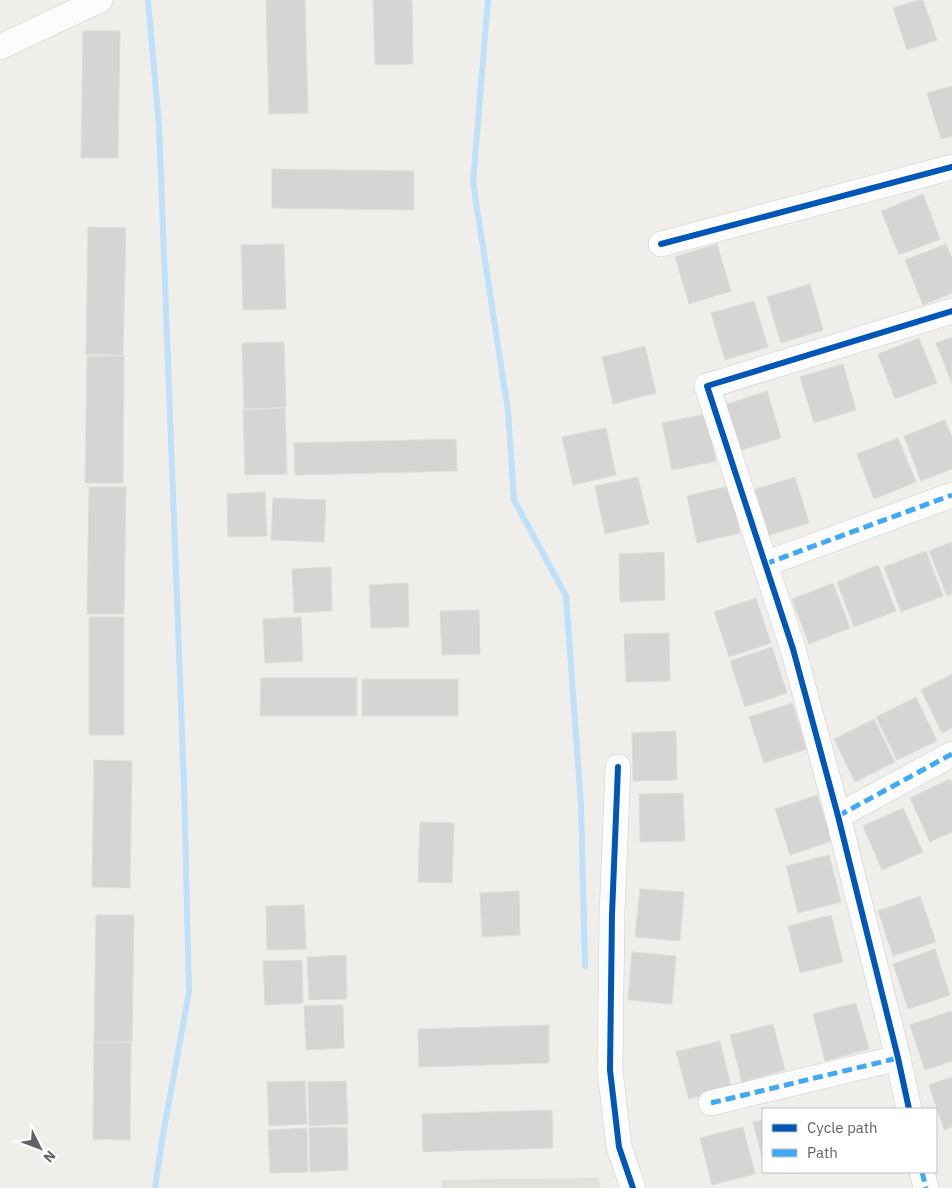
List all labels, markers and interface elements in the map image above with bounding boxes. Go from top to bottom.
legend [762,1108,937,1173]
text: Cycle path [807,1118,878,1137]
north arrow [15,1123,65,1173]
text: Path [807,1143,838,1162]
text: N [40,1147,60,1166]

